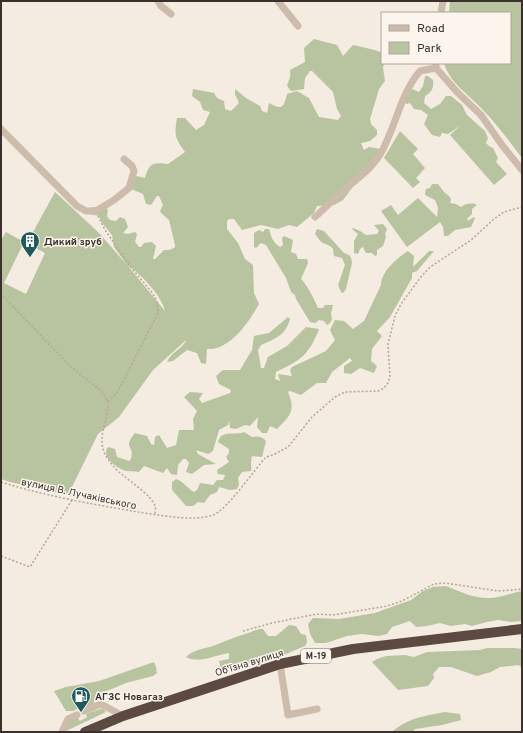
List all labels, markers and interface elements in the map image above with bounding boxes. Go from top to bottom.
legend [381,12,511,64]
text: Road [417,21,445,37]
text: Park [417,41,442,57]
building icon: Дикий зруб [19,230,41,258]
place label: Дикий зруб [44,236,102,249]
street label: вулиця В. Лучаківського [20,476,138,513]
street label: Обʼїзна вулиця [214,647,285,680]
road number: М-19 [301,649,331,663]
fuel station icon: АГЗС Новагаз [70,685,92,713]
place label: АГЗС Новагаз [95,691,163,704]

